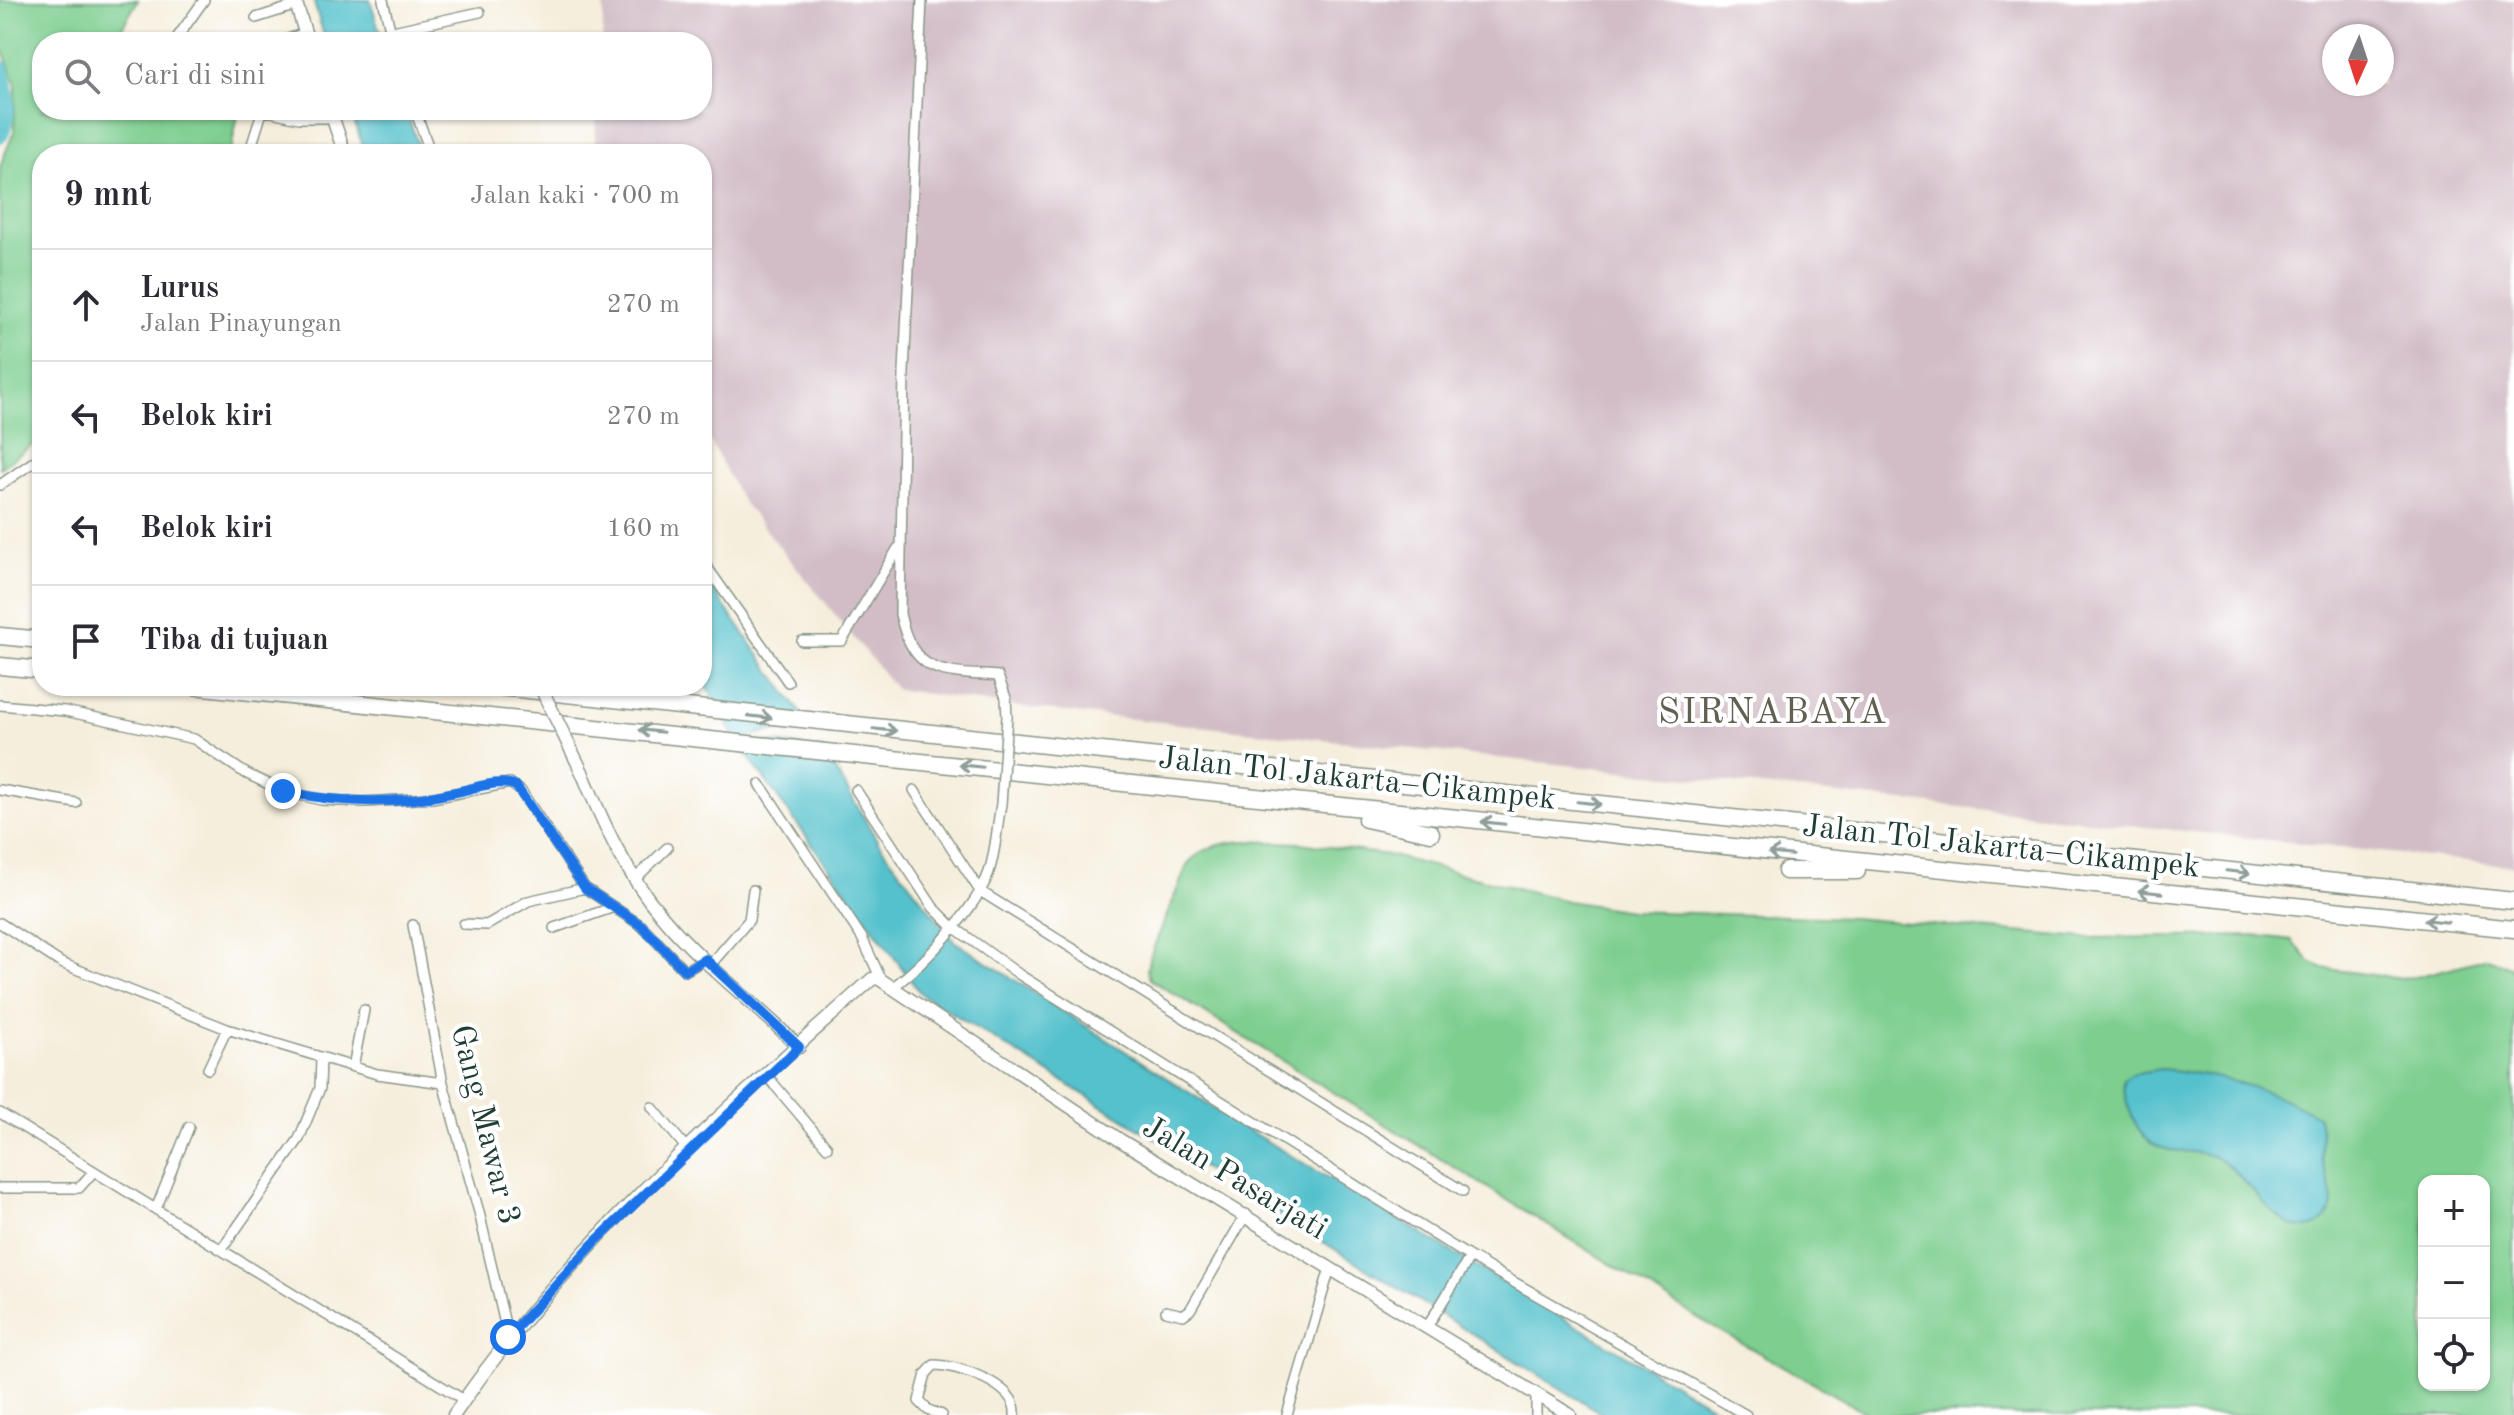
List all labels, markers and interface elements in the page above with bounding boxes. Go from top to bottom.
north arrow [2322,24,2394,96]
search box [32,32,712,120]
icon: search [60,54,104,98]
text: Cari di sini [124,61,265,91]
text: 9 mnt [64,179,152,213]
text: Jalan kaki · 700 m [470,183,680,209]
text: Lurus [140,274,219,304]
icon: ahead [64,283,108,327]
text: 270 m [607,292,680,318]
text: Jalan Pinayungan [140,311,342,337]
icon: left [64,395,108,439]
text: Belok kiri [140,402,273,432]
text: 270 m [607,404,680,430]
icon: left [64,507,108,551]
text: Belok kiri [140,514,273,544]
text: 160 m [607,516,680,542]
icon: arrive [64,619,108,663]
text: Tiba di tujuan [140,626,329,656]
district label: SIRNABAYA [1658,696,1888,732]
one-way arrow [746,709,773,724]
one-way arrow [871,722,898,737]
one-way arrow [638,724,665,739]
street label: Jalan Tol Jakarta–Cikampek [1157,743,1557,817]
one-way arrow [958,758,985,773]
route end [265,773,301,809]
one-way arrow [1575,796,1602,811]
street label: Jalan Tol Jakarta–Cikampek [1801,811,2201,885]
one-way arrow [1481,816,1507,831]
one-way arrow [1767,846,1794,861]
one-way arrow [2224,864,2250,879]
one-way arrow [2137,884,2164,899]
one-way arrow [2424,913,2450,928]
street label: Gang Mawar 3 [444,1022,524,1228]
street label: Jalan Pasarjati [1136,1112,1332,1246]
map controls [2418,1175,2490,1391]
button: + [2418,1175,2490,1247]
button: − [2418,1247,2490,1319]
route start [490,1319,526,1355]
button: locate [2418,1319,2490,1391]

